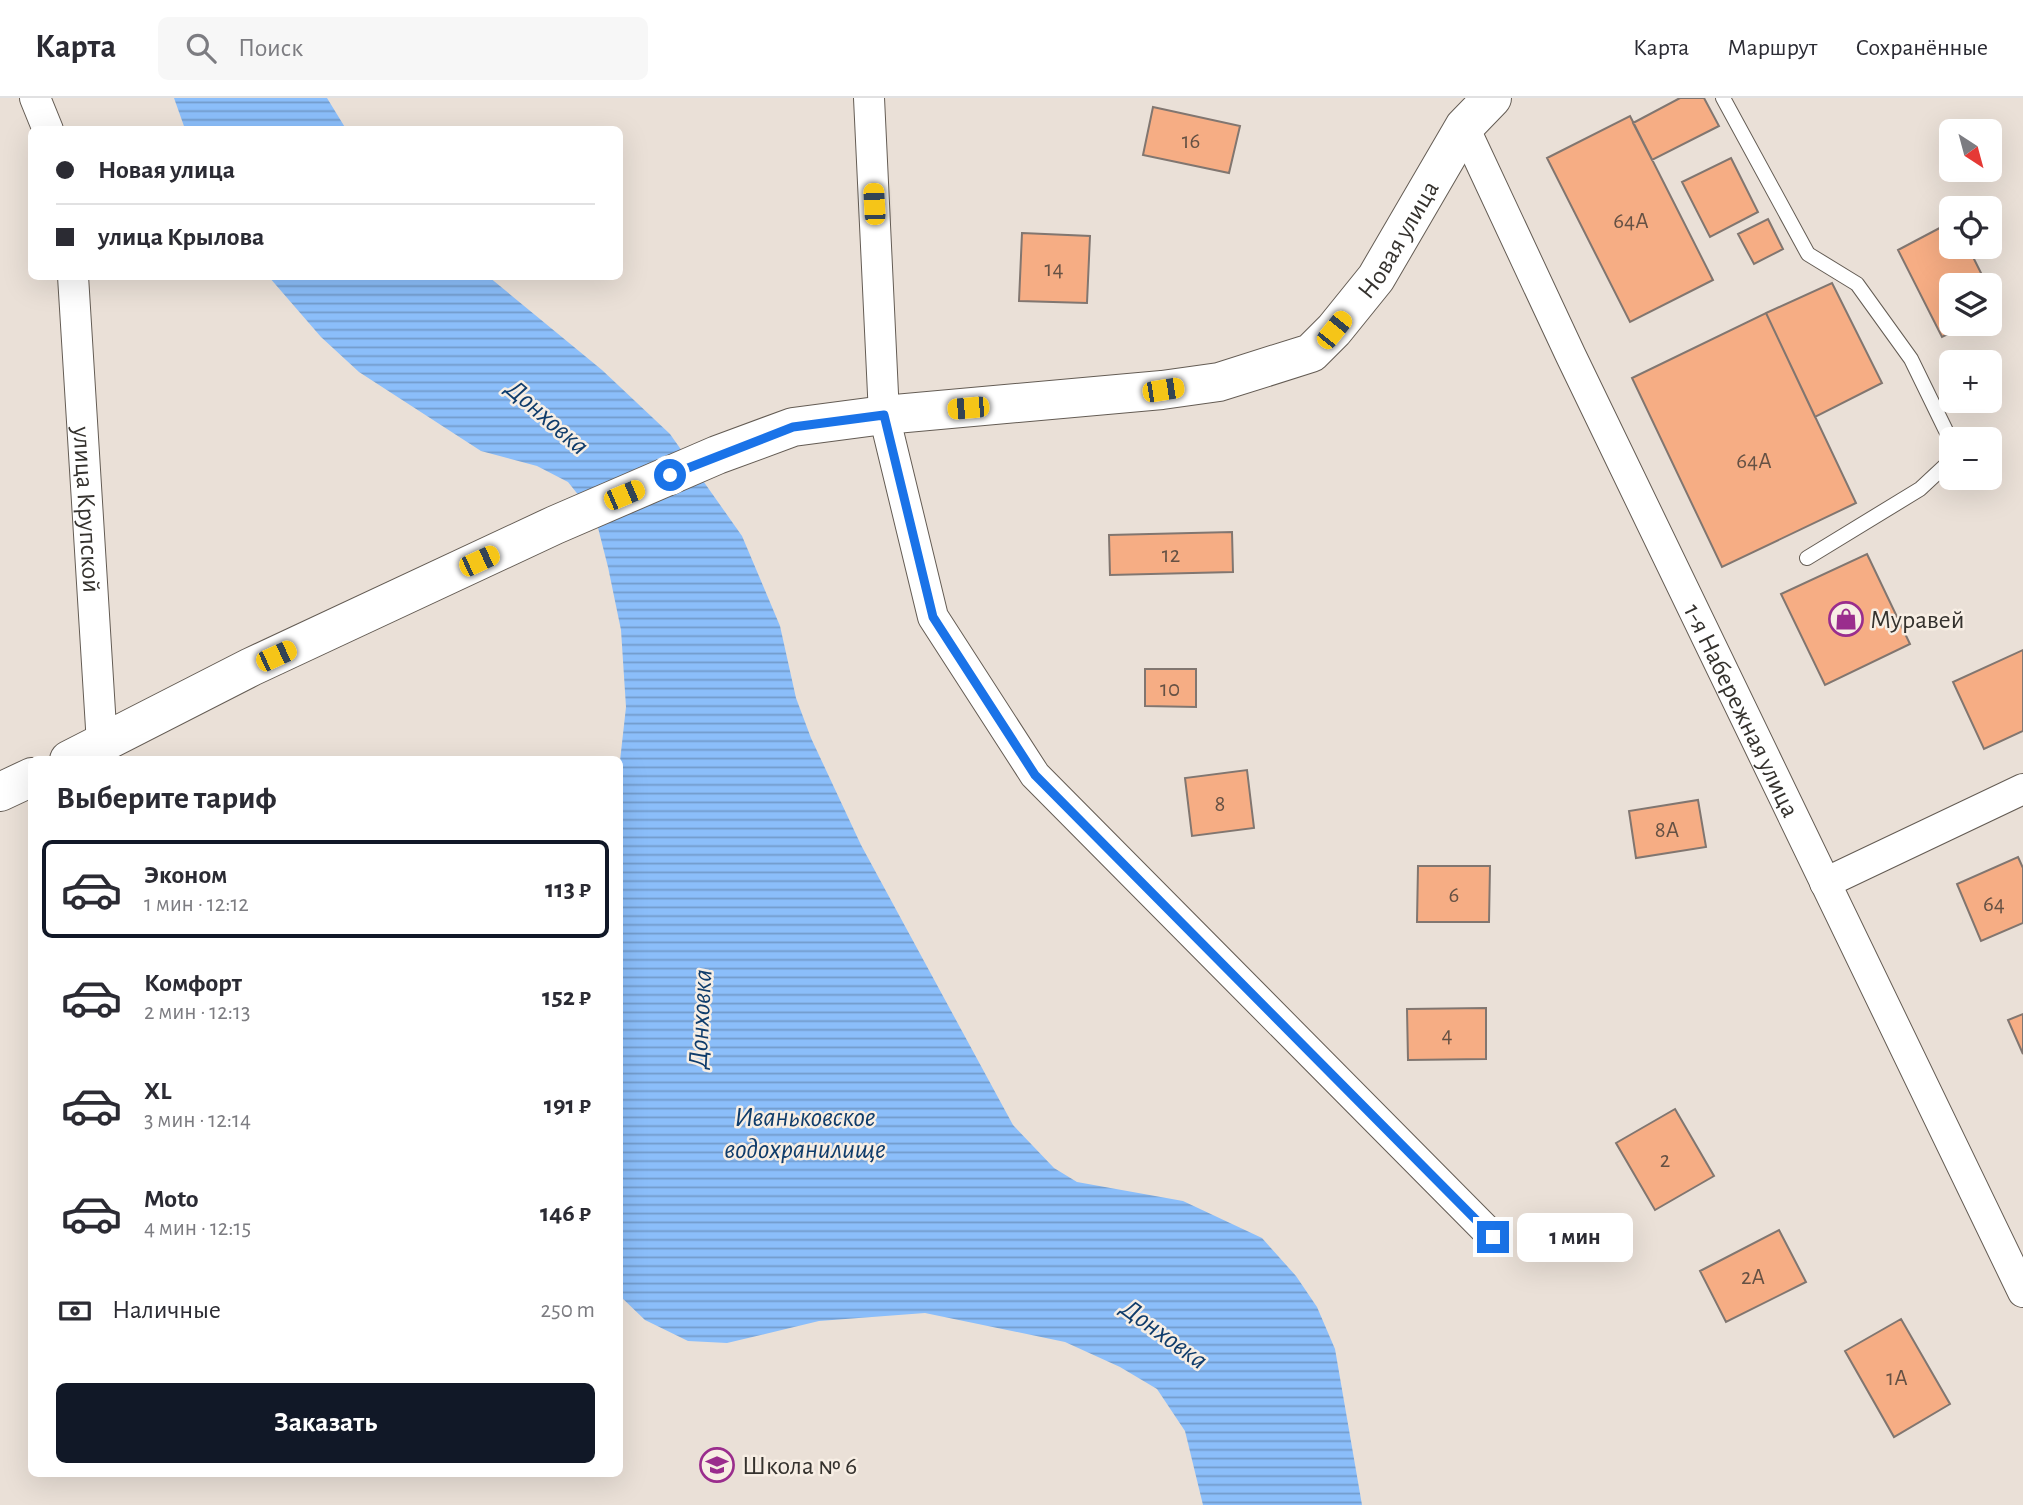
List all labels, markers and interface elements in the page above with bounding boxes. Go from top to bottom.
search box [158,17,648,80]
icon: search [182,29,220,67]
text: Карта [35,31,116,64]
text: Поиск [238,35,303,61]
text: Карта [1633,36,1689,60]
text: Маршрут [1727,36,1817,60]
text: Сохранённые [1855,36,1988,60]
north arrow [1939,119,2002,182]
map controls [1939,119,2002,490]
house number: 16 [1182,130,1200,153]
text: Новая улица [98,157,235,183]
street label: Новая улица [1353,176,1444,304]
car [863,182,886,226]
button: locate [1939,196,2002,259]
house number: 64А [1613,210,1649,233]
text: улица Крылова [98,224,264,250]
house number: 14 [1045,258,1063,281]
button: layers [1939,273,2002,336]
car [1313,307,1356,353]
button: + [1939,350,2002,413]
water label: Донховка [499,374,593,461]
car [1141,376,1186,404]
car [947,396,990,420]
street label: улица Крупской [68,425,105,594]
button: − [1939,427,2002,490]
house number: 64А [1736,450,1772,473]
route start [654,459,686,491]
car [601,477,648,513]
car [456,543,503,579]
house number: 12 [1162,544,1180,567]
street label: 1-я Набережная улица [1679,600,1804,821]
shop icon: Муравей [1827,600,1865,638]
place label: Муравей [1870,607,1965,633]
car [253,638,300,674]
house number: 10 [1160,678,1180,701]
text: Выберите тариф [56,782,277,814]
house number: 8 [1215,793,1225,816]
house number: 8А [1655,819,1679,842]
icon: car [60,858,123,921]
text: Эконом [144,862,227,888]
text: 113 ₽ [545,876,591,902]
house number: 6 [1449,884,1459,907]
text: 1 мин · 12:12 [144,893,249,916]
house number: 64 [1983,893,2005,916]
icon: car [60,966,123,1029]
water label: Донховка [684,969,718,1071]
text: Комфорт [144,970,242,996]
text: 152 ₽ [542,984,591,1010]
text: 2 мин · 12:13 [144,1001,250,1024]
house number: 4 [1441,1024,1453,1047]
icon: car [60,1074,123,1137]
text: XL [144,1078,171,1104]
text: 191 ₽ [544,1092,591,1118]
water label: Иваньковское водохранилище [725,1104,885,1164]
text: 3 мин · 12:14 [144,1109,251,1132]
house number: 2 [1660,1149,1670,1172]
icon: car [60,1182,123,1245]
text: Moto [144,1186,199,1212]
text: 146 ₽ [540,1200,591,1226]
callout: 1 мин [1518,1212,1633,1262]
text: 4 мин · 12:15 [144,1217,251,1240]
route end [1477,1221,1509,1253]
text: 1 мин [1549,1226,1601,1249]
house number: 2А [1741,1266,1765,1289]
icon: cash [56,1292,94,1330]
water label: Донховка [1114,1293,1212,1375]
text: Наличные [112,1297,221,1323]
text: 250 m [541,1299,595,1322]
house number: 1А [1886,1367,1908,1390]
button: Заказать [56,1383,595,1463]
school or university icon: Школа № 6 [698,1446,736,1484]
place label: Школа № 6 [742,1453,857,1479]

